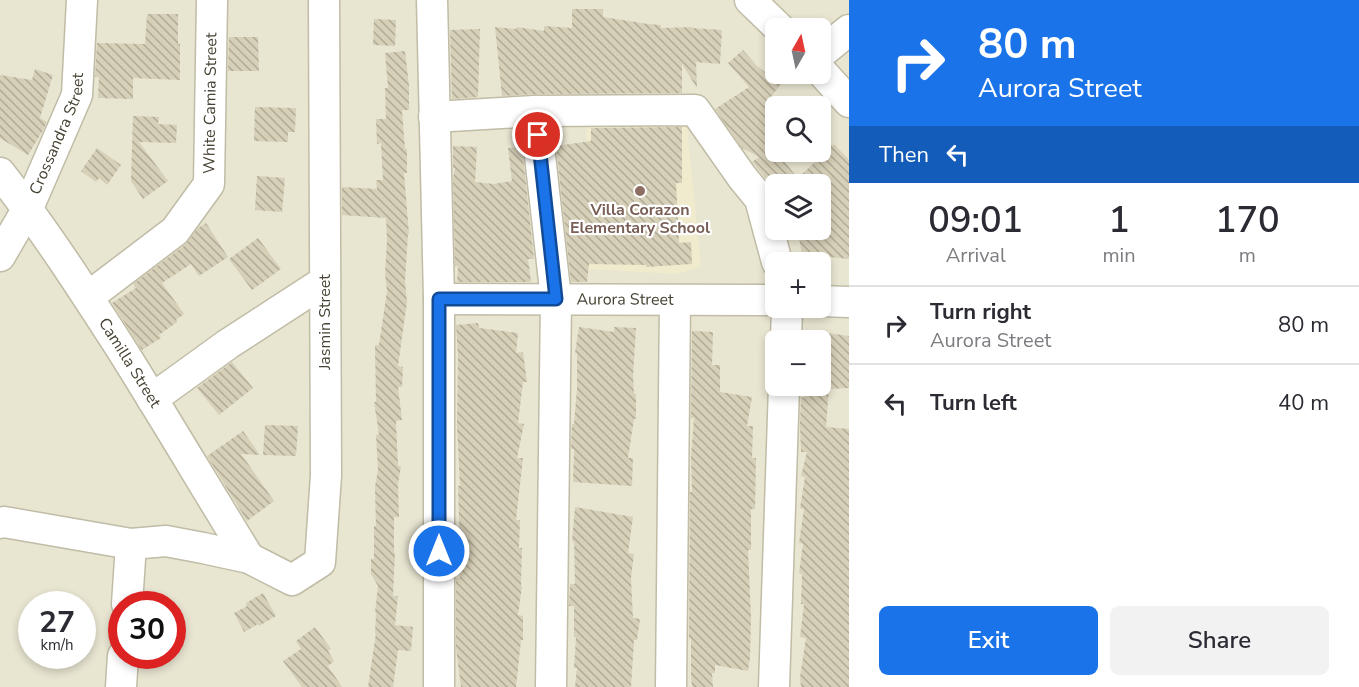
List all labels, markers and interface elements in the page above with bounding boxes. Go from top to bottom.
text: 80 m [978,16,1077,73]
north arrow [765,18,831,84]
map controls [765,18,831,396]
icon: right [879,24,957,102]
street label: White Camia Street [198,32,222,174]
text: Aurora Street [978,70,1142,107]
street label: Crossandra Street [24,72,89,198]
button: search [765,96,831,162]
pin [512,109,563,160]
icon: arrive [521,118,554,151]
icon: left [941,138,974,171]
text: Then [879,140,929,170]
button: layers [765,174,831,240]
marker: Villa Corazon Elementary School [633,184,647,198]
text: 09:01 [928,196,1023,245]
text: 1 [1108,196,1130,245]
text: 170 [1215,196,1280,245]
place label: Villa Corazon Elementary School [570,199,710,239]
text: Arrival [946,242,1006,269]
text: min [1103,242,1136,269]
text: m [1239,242,1256,269]
button: + [765,252,831,318]
street label: Jasmin Street [314,274,336,371]
street label: Aurora Street [576,288,674,311]
text: Turn right [930,297,1031,327]
icon: right [879,309,912,342]
text: 80 m [1278,310,1329,340]
street label: Camilla Street [93,314,166,412]
text: Aurora Street [930,327,1051,354]
button: − [765,330,831,396]
icon: left [879,387,912,420]
text: Turn left [930,388,1017,418]
text: 40 m [1278,388,1329,418]
position arrow [407,519,471,583]
speed limit sign: 30 [108,591,186,669]
text: 27 [39,602,75,643]
button: Exit [879,606,1098,675]
button: Share [1110,606,1329,675]
text: km/h [40,635,74,655]

